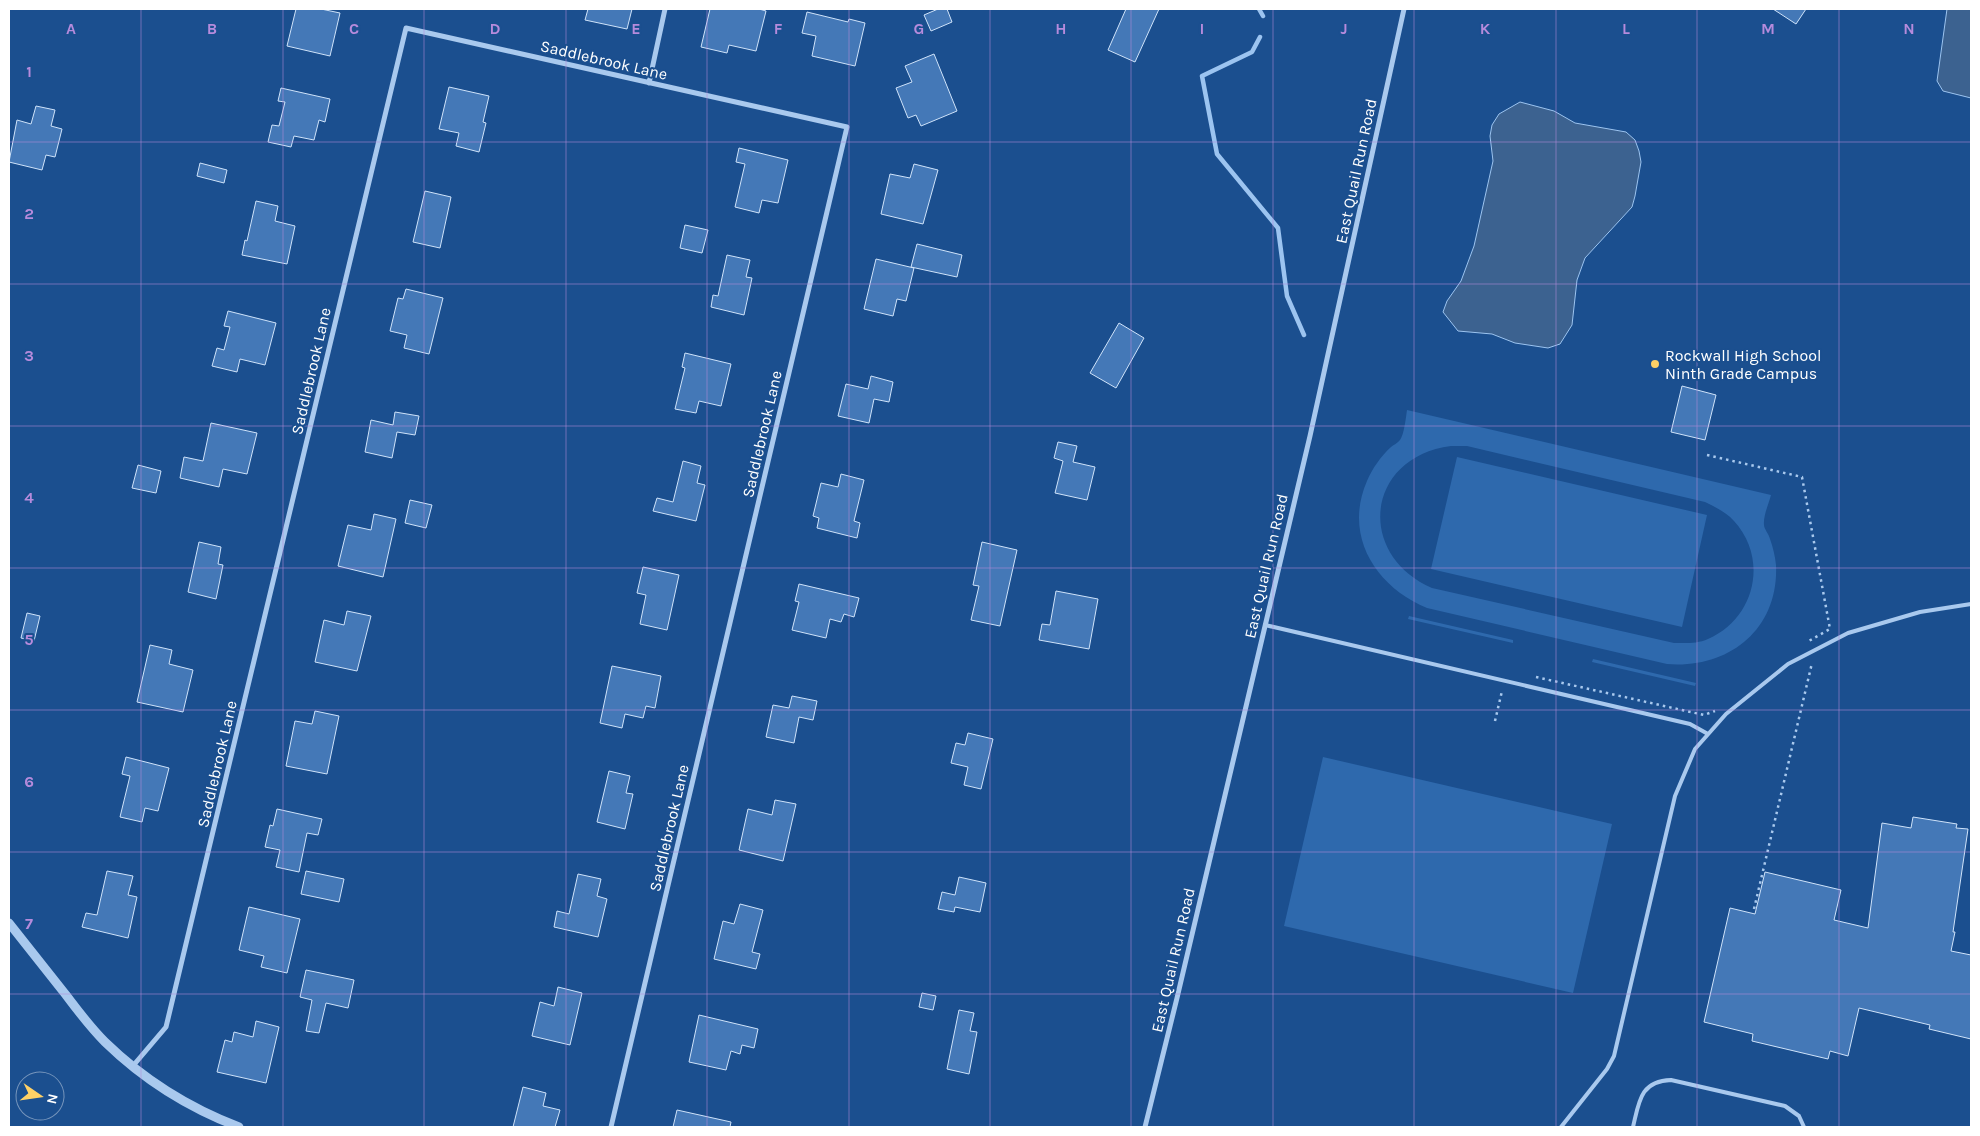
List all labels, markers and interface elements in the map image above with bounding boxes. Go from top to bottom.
text: A [66,19,76,38]
text: B [207,19,217,38]
text: C [349,19,359,38]
text: D [490,19,501,38]
text: E [631,19,641,38]
text: F [774,19,783,38]
text: G [914,19,924,38]
text: H [1055,19,1067,38]
text: I [1200,19,1204,38]
text: J [1340,19,1348,38]
text: K [1480,19,1491,38]
text: L [1622,19,1630,38]
text: M [1761,19,1775,38]
text: N [1903,19,1915,38]
street label: Saddlebrook Lane [539,36,669,84]
text: 1 [26,62,32,81]
street label: East Quail Run Road [1331,97,1381,245]
text: 2 [24,204,34,223]
street label: Saddlebrook Lane [287,306,335,436]
text: 3 [24,346,34,365]
place label: Rockwall High School Ninth Grade Campus [1665,346,1821,383]
marker: Rockwall High School Ninth Grade Campus [1649,358,1661,370]
street label: Saddlebrook Lane [738,369,786,499]
text: 4 [24,488,34,507]
street label: East Quail Run Road [1240,492,1292,640]
text: 5 [24,630,34,649]
street label: Saddlebrook Lane [193,699,241,829]
street label: Saddlebrook Lane [645,763,693,893]
text: 6 [24,772,34,791]
street label: East Quail Run Road [1147,886,1199,1034]
text: 7 [25,914,33,933]
north arrow [15,1071,65,1121]
text: N [43,1092,62,1106]

